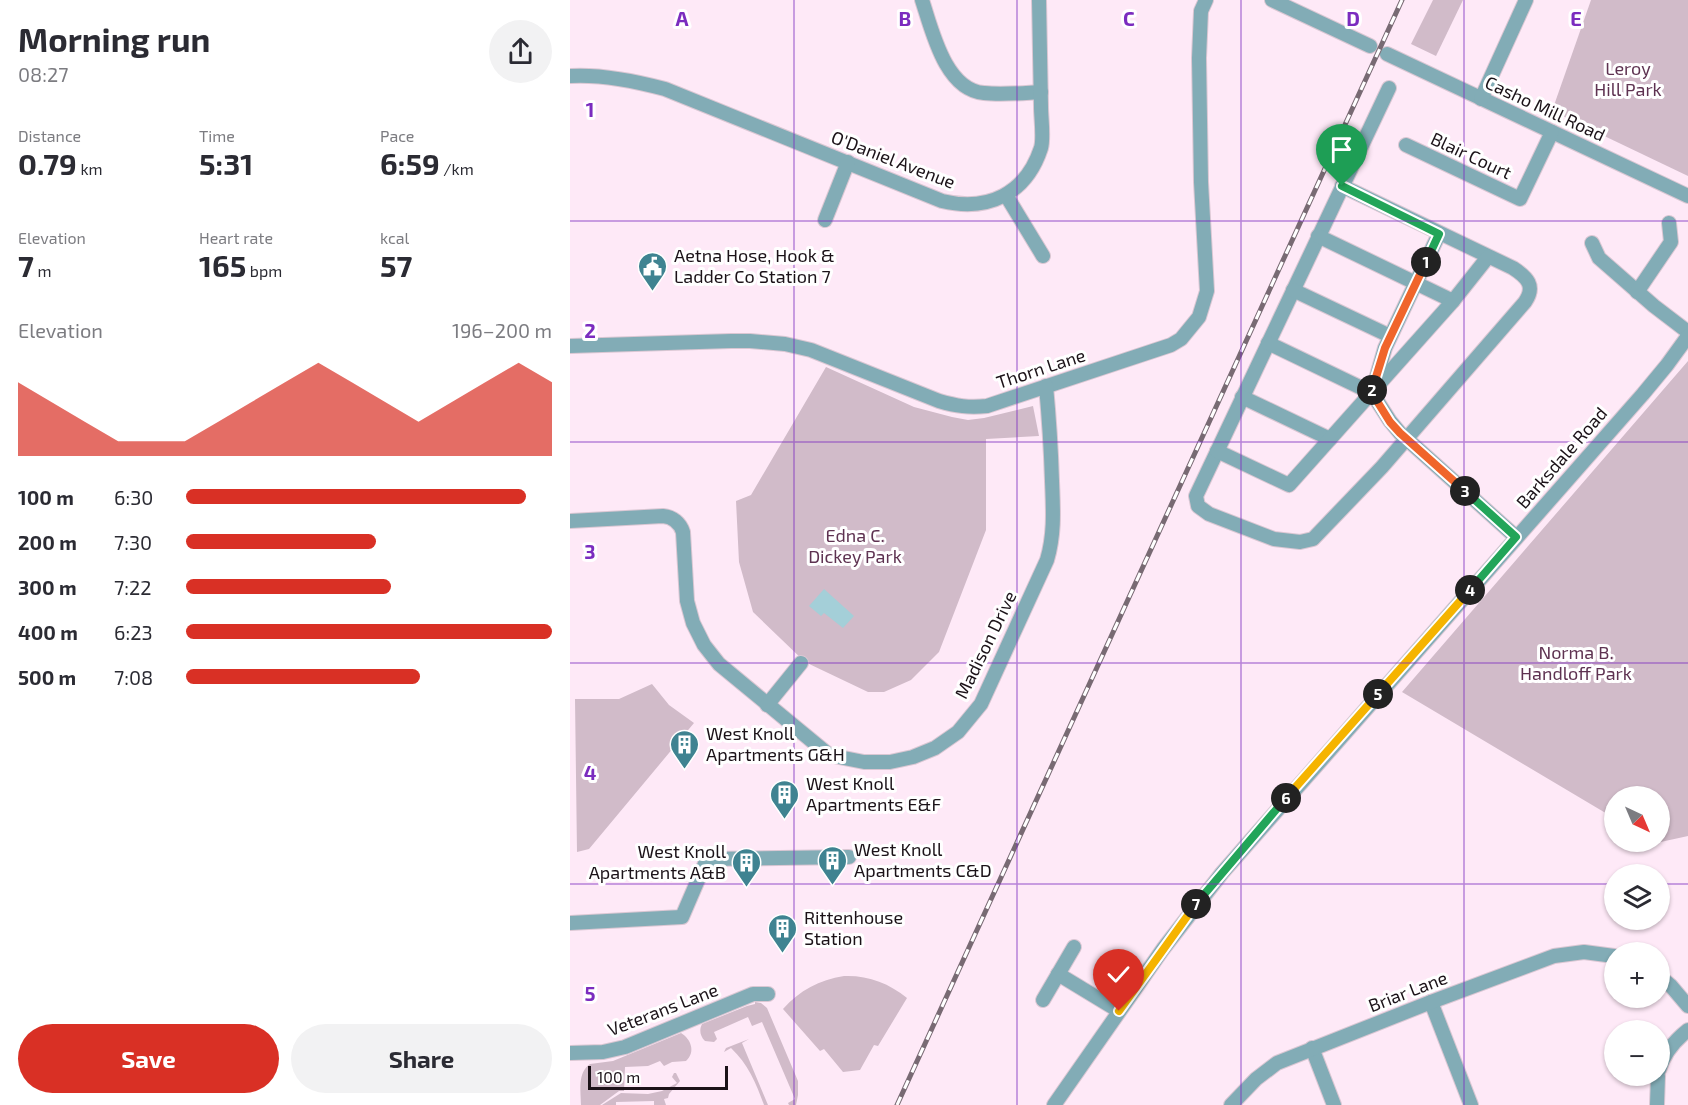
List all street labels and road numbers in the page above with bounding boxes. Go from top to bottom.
street label: Casho Mill Road [1482,71,1609,146]
street label: O'Daniel Avenue [828,125,958,193]
street label: Blair Court [1428,127,1515,183]
street label: Thorn Lane [993,343,1088,393]
street label: Barksdale Road [1511,402,1611,513]
street label: Madison Drive [950,587,1021,702]
street label: Briar Lane [1365,966,1450,1016]
street label: Veterans Lane [604,978,721,1040]

